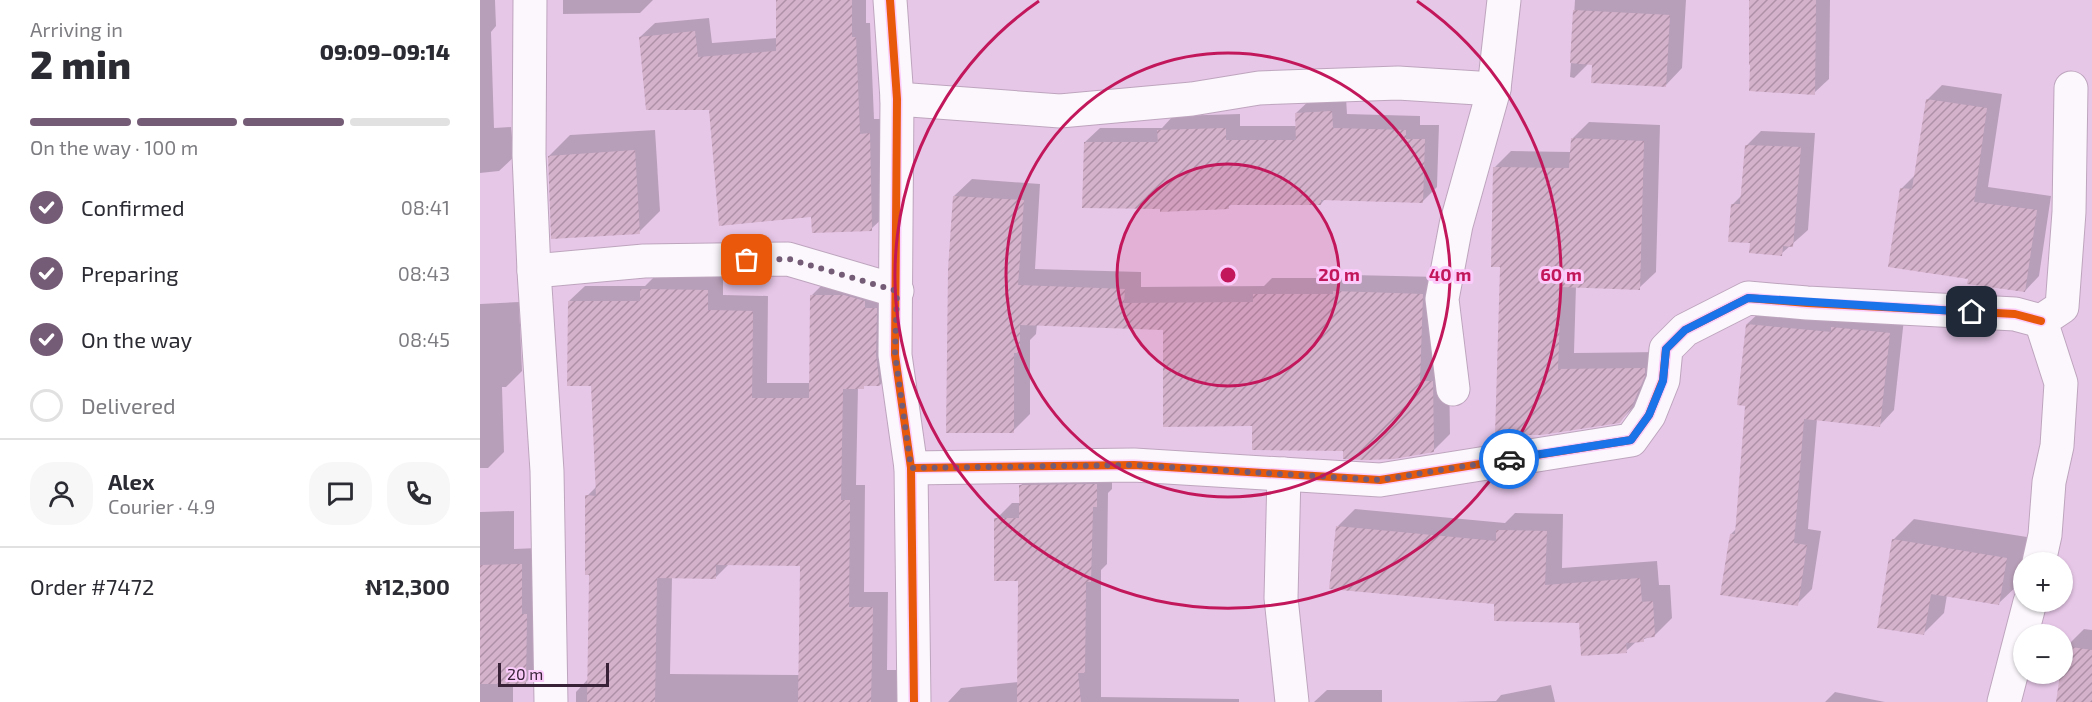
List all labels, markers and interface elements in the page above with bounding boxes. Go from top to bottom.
text: Arriving in [30,17,123,41]
text: 09:09–09:14 [320,38,450,64]
text: 2 min [30,40,131,87]
text: On the way · 100 m [30,135,198,159]
icon: check [30,191,63,224]
text: Confirmed [81,194,185,220]
text: 08:41 [401,195,450,219]
pin [721,234,772,285]
icon: bag [730,243,763,276]
icon: check [30,257,63,290]
text: Preparing [81,260,179,286]
text: 08:43 [398,261,450,285]
text: 20 m [1318,263,1360,285]
text: 40 m [1429,263,1471,285]
text: 60 m [1540,263,1582,285]
centre of rings [1218,265,1238,285]
pin [1946,286,1997,337]
icon: home [1955,295,1988,328]
icon: check [30,323,63,356]
text: On the way [81,326,192,352]
text: 08:45 [398,327,450,351]
text: Delivered [81,392,176,418]
courier [1479,429,1539,489]
icon: car [1493,443,1526,476]
button: person [30,462,93,525]
button: chat [309,462,372,525]
button: phone [387,462,450,525]
text: Alex [108,468,154,494]
text: Courier · 4.9 [108,494,215,518]
map controls [2013,552,2073,684]
button: + [2013,552,2073,612]
text: Order #7472 [30,573,154,599]
text: ₦12,300 [365,573,450,599]
button: − [2013,624,2073,684]
scale bar [498,660,609,688]
text: 20 m [507,664,543,683]

